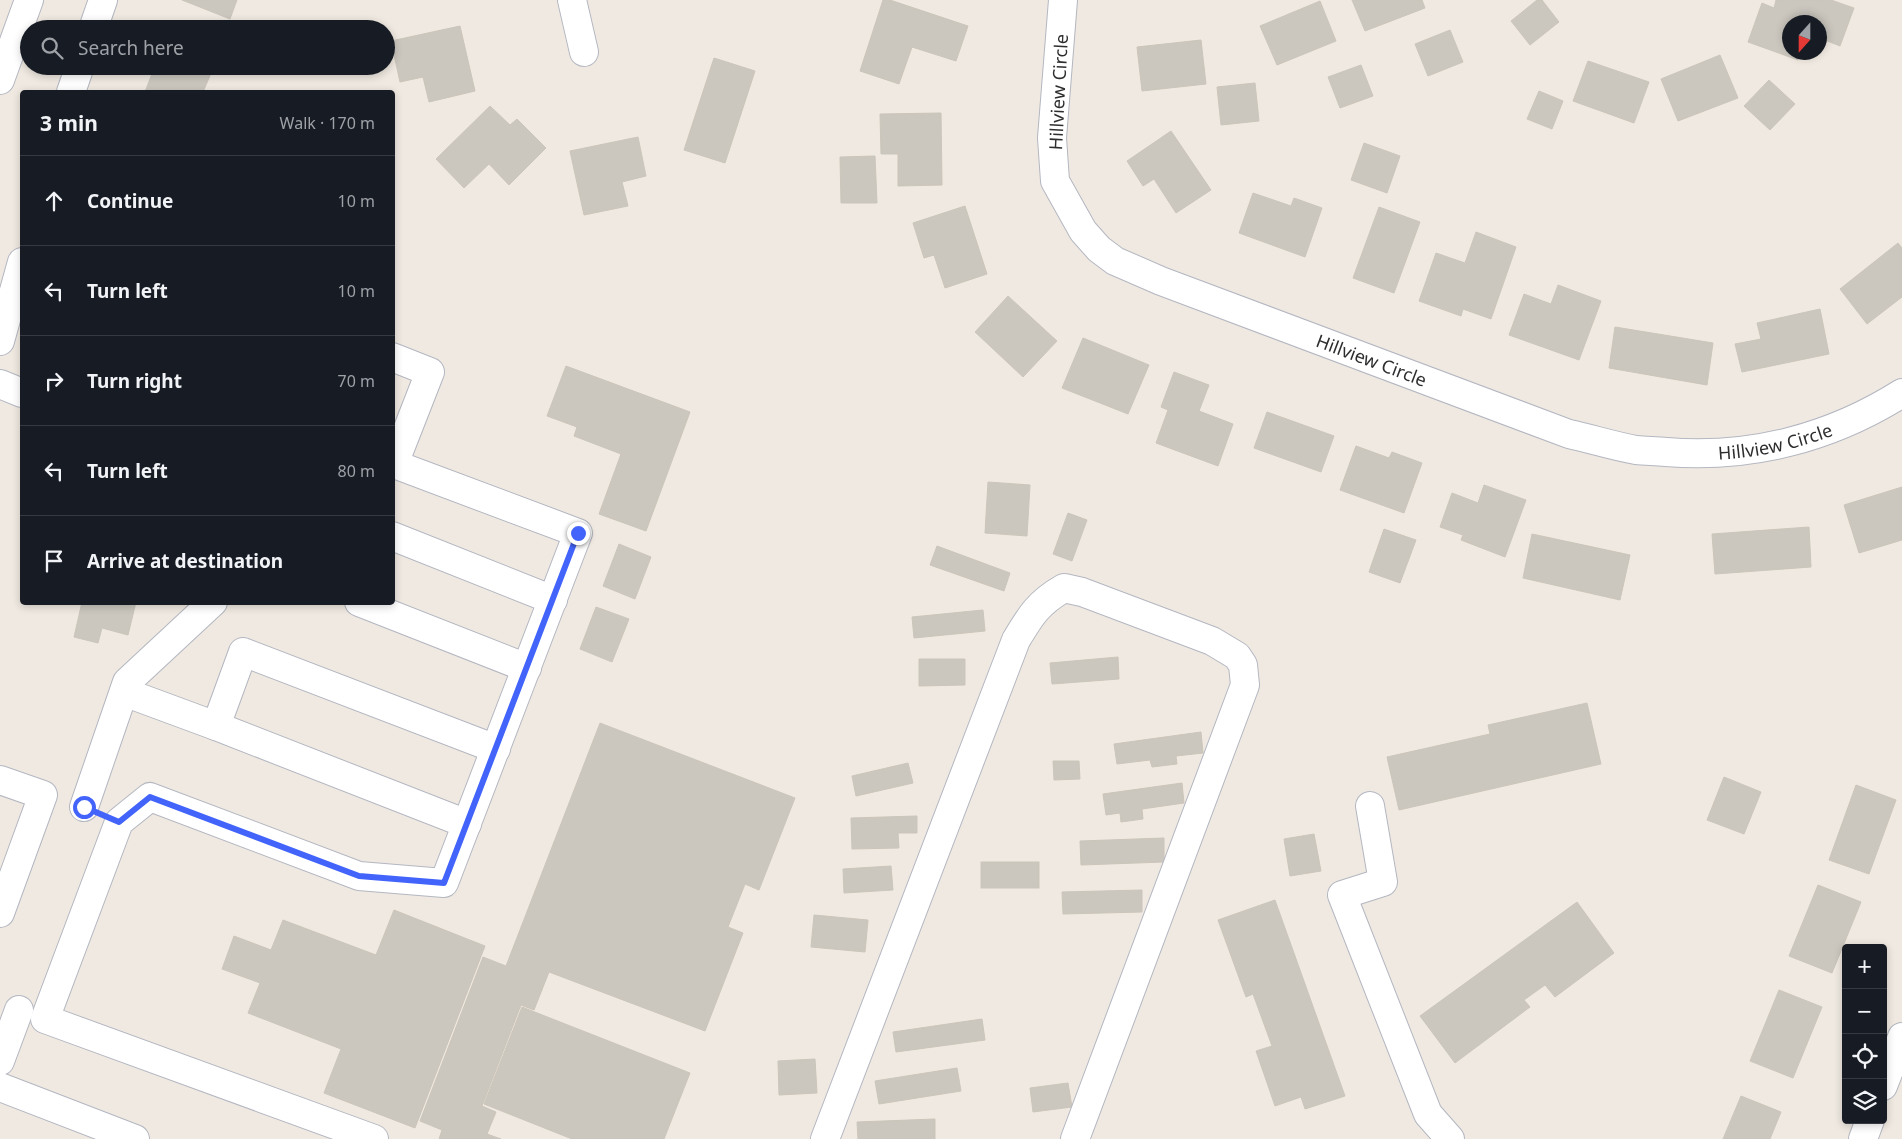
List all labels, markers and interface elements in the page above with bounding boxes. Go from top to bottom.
north arrow [1782,15,1827,60]
search box [20,20,395,75]
street label: Hillview Circle [1043,33,1073,151]
icon: search [38,34,66,62]
text: Search here [78,35,184,61]
text: 3 min [40,109,98,137]
text: Walk · 170 m [280,112,375,134]
icon: ahead [40,187,68,215]
text: Continue [87,188,173,214]
text: 10 m [338,190,375,212]
icon: left [40,277,68,305]
text: Turn left [87,278,168,304]
text: 10 m [338,280,375,302]
street label: Hillview Circle [1313,328,1430,392]
icon: right [40,367,68,395]
text: Turn right [87,368,182,394]
text: 70 m [338,370,375,392]
street label: Hillview Circle [1717,417,1835,465]
icon: left [40,457,68,485]
text: Turn left [87,458,168,484]
text: 80 m [338,460,375,482]
route end [567,522,590,545]
icon: arrive [40,547,68,575]
text: Arrive at destination [87,548,283,574]
route start [73,796,96,819]
map controls [1842,944,1887,1124]
button: + [1842,944,1887,989]
button: − [1842,989,1887,1034]
button: locate [1842,1034,1887,1079]
button: layers [1842,1079,1887,1124]

